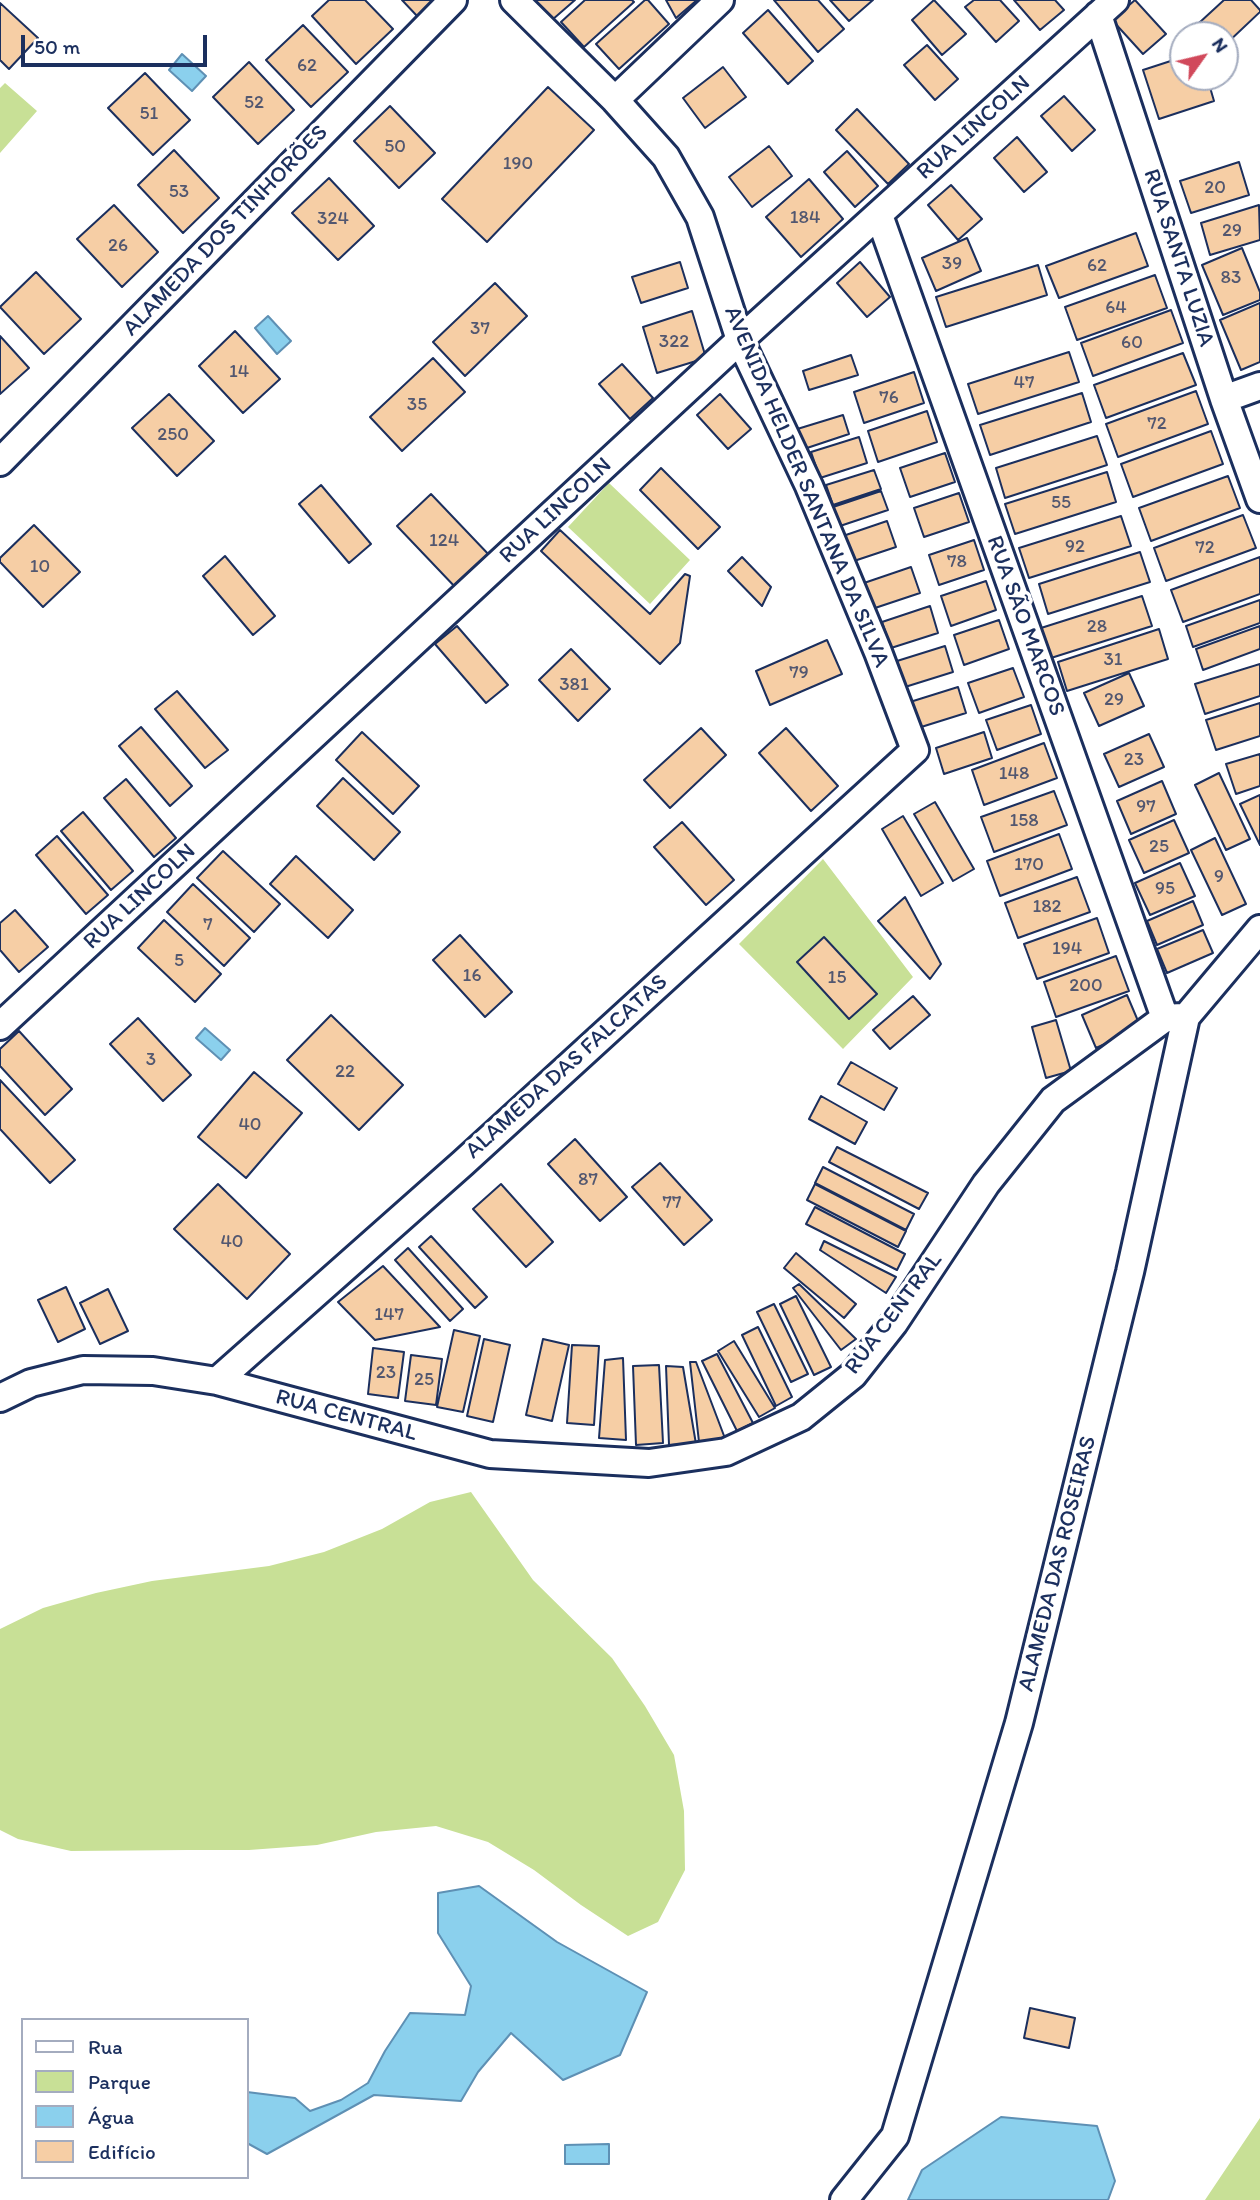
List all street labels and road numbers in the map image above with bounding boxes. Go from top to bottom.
street label: RUA LINCOLN [912,70,1036,186]
street label: ALAMEDA DOS TINHORÕES [118,120,334,342]
street label: RUA SANTA LUZIA [1136,166,1220,350]
street label: AVENIDA HELDER SANTANA DA SILVA [717,302,895,672]
street label: RUA LINCOLN [494,452,618,570]
street label: RUA SÃO MARCOS [980,532,1070,720]
street label: RUA LINCOLN [78,838,202,956]
street label: ALAMEDA DAS FALCATAS [460,969,674,1165]
street label: RUA CENTRAL [839,1248,949,1380]
street label: RUA CENTRAL [272,1384,420,1448]
street label: ALAMEDA DAS ROSEIRAS [1013,1434,1103,1694]

